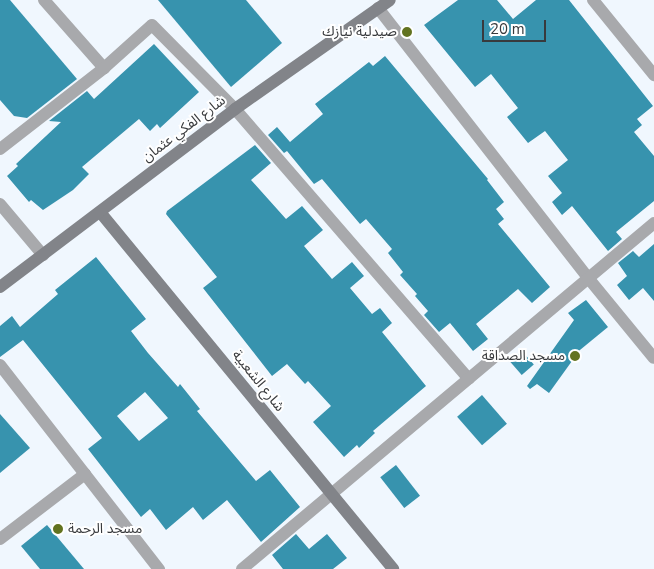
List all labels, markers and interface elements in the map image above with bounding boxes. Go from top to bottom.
scale bar [484,10,548,42]
text: 20 m [490,19,525,39]
place label: صيدلية نيازك [322,24,397,40]
marker: صيدلية نيازك [401,26,413,38]
street label: شارع الفكي عثمان [139,92,229,166]
street label: شارع الشعبية [228,347,288,415]
place label: مسجد الصداقة [482,348,565,364]
marker: مسجد الصداقة [569,350,581,362]
place label: مسجد الرحمة [68,521,142,537]
marker: مسجد الرحمة [52,523,64,535]

